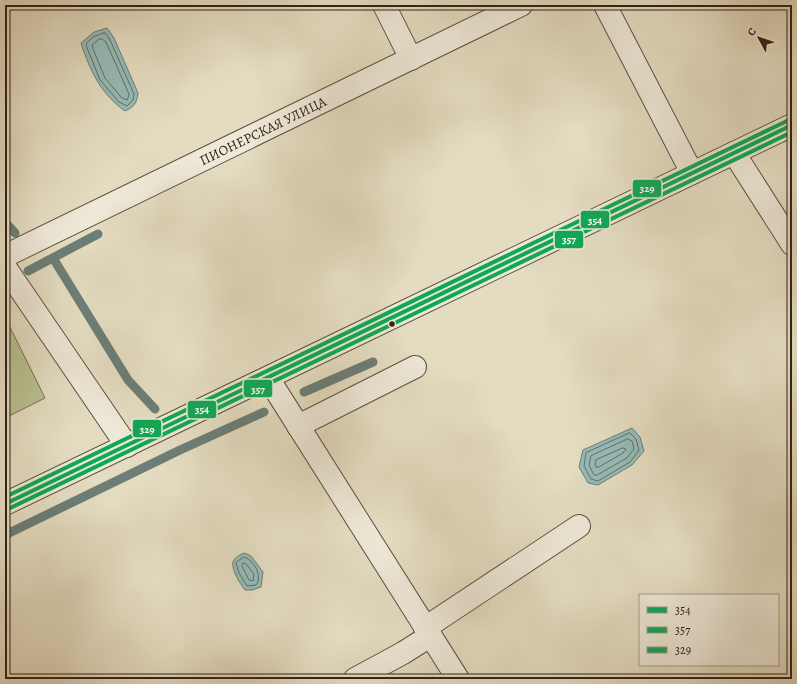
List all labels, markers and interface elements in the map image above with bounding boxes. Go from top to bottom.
north arrow [739,18,779,58]
text: С [744,24,760,39]
street label: ПИОНЕРСКАЯ УЛИЦА [196,92,330,170]
line badge: 329 [632,179,662,198]
text: 329 [639,181,655,196]
line badge: 354 [580,210,610,229]
text: 354 [588,213,602,228]
line badge: 357 [554,230,584,249]
text: 357 [562,232,576,247]
unlabelled marker [387,319,397,329]
line badge: 357 [243,379,273,398]
text: 357 [251,382,265,397]
line badge: 354 [187,400,217,419]
text: 354 [195,402,209,417]
line badge: 329 [132,419,162,438]
text: 329 [139,422,155,437]
legend [639,594,779,666]
text: 354 [675,602,691,618]
text: 357 [675,622,691,638]
text: 329 [675,642,691,658]

